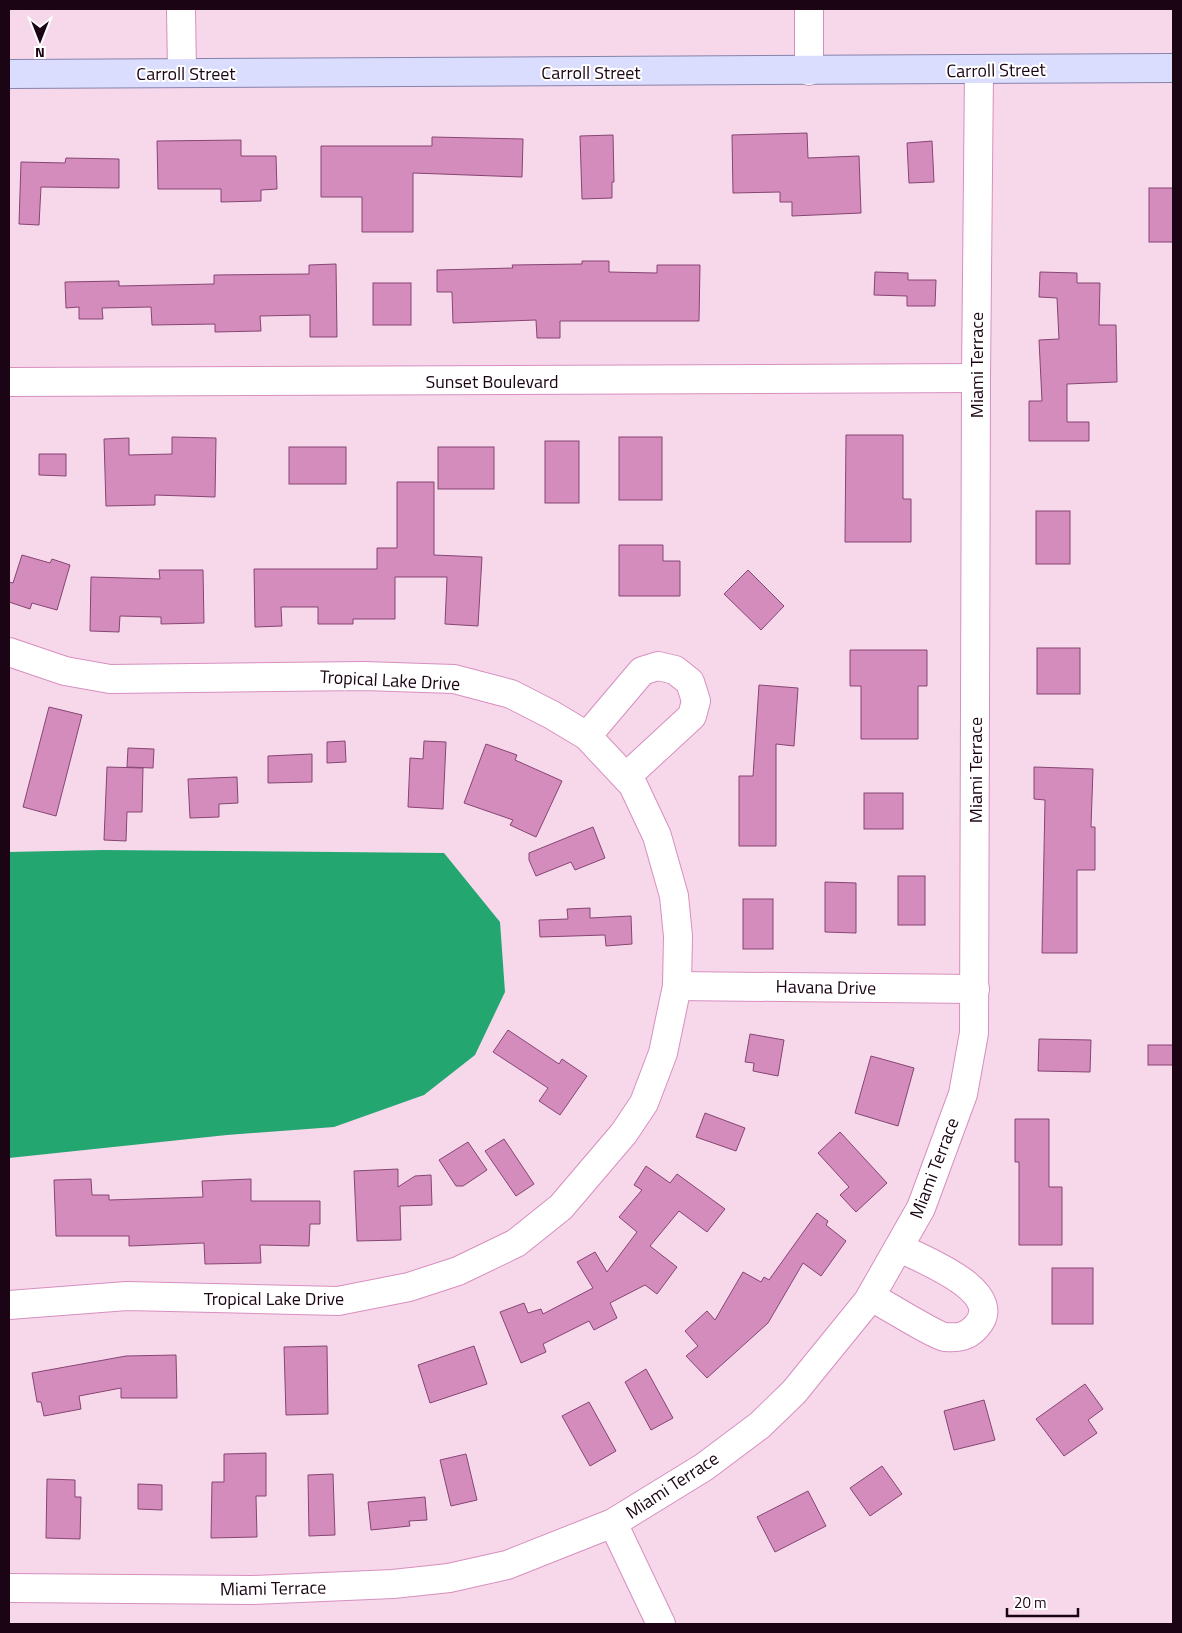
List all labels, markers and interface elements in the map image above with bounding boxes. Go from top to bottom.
north arrow [15,15,65,65]
text: N [35,43,45,64]
street label: Carroll Street [946,56,1047,84]
street label: Carroll Street [541,59,641,86]
street label: Carroll Street [136,60,236,87]
street label: Miami Terrace [963,312,990,418]
street label: Sunset Boulevard [426,368,558,395]
street label: Tropical Lake Drive [319,663,461,697]
street label: Miami Terrace [962,717,989,823]
street label: Havana Drive [775,973,877,1001]
street label: Miami Terrace [902,1114,966,1222]
street label: Tropical Lake Drive [204,1285,344,1312]
street label: Miami Terrace [620,1445,724,1525]
street label: Miami Terrace [220,1574,326,1602]
scale bar [1007,1586,1078,1618]
text: 20 m [1014,1591,1047,1614]

